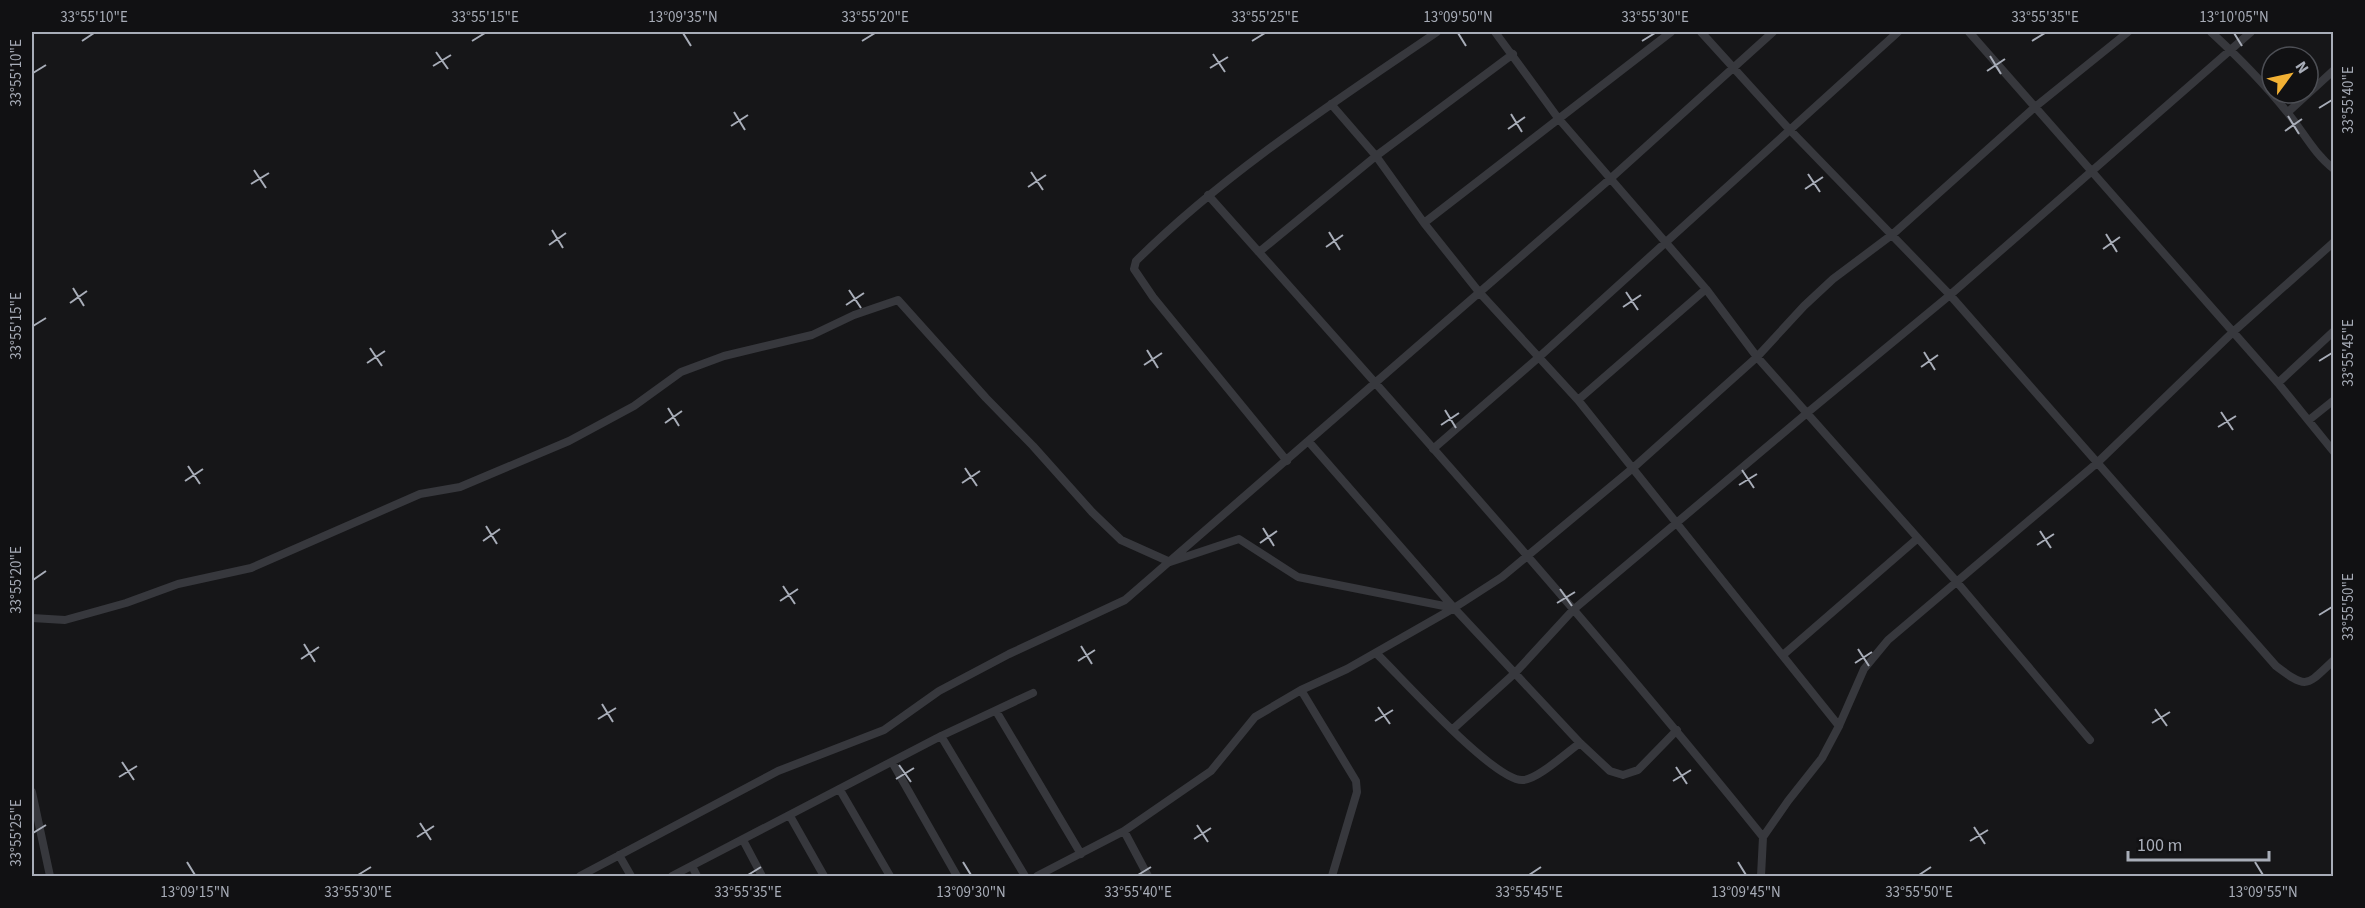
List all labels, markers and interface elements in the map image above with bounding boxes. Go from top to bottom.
text: 33°55'10"E [60,7,128,28]
text: 33°55'15"E [451,7,519,28]
text: 13°09'35"N [648,7,718,28]
text: 33°55'20"E [841,7,909,28]
text: 33°55'25"E [1231,7,1299,28]
text: 13°09'50"N [1423,7,1493,28]
text: 33°55'30"E [1621,7,1689,28]
text: 33°55'35"E [2011,7,2079,28]
text: 13°10'05"N [2199,7,2269,28]
text: 33°55'10"E [6,39,27,107]
north arrow [2260,45,2320,105]
text: N [2290,57,2314,78]
text: 33°55'40"E [2338,66,2359,134]
text: 33°55'15"E [6,292,27,360]
text: 33°55'45"E [2338,319,2359,387]
text: 33°55'20"E [6,546,27,614]
text: 33°55'50"E [2338,573,2359,641]
text: 33°55'25"E [6,799,27,867]
scale bar [2128,824,2269,862]
text: 100 m [2137,833,2182,858]
text: 13°09'15"N [160,882,230,903]
text: 33°55'30"E [324,882,392,903]
text: 33°55'35"E [714,882,782,903]
text: 13°09'30"N [936,882,1006,903]
text: 33°55'40"E [1104,882,1172,903]
text: 33°55'45"E [1495,882,1563,903]
text: 13°09'45"N [1711,882,1781,903]
text: 33°55'50"E [1885,882,1953,903]
text: 13°09'55"N [2228,882,2298,903]

